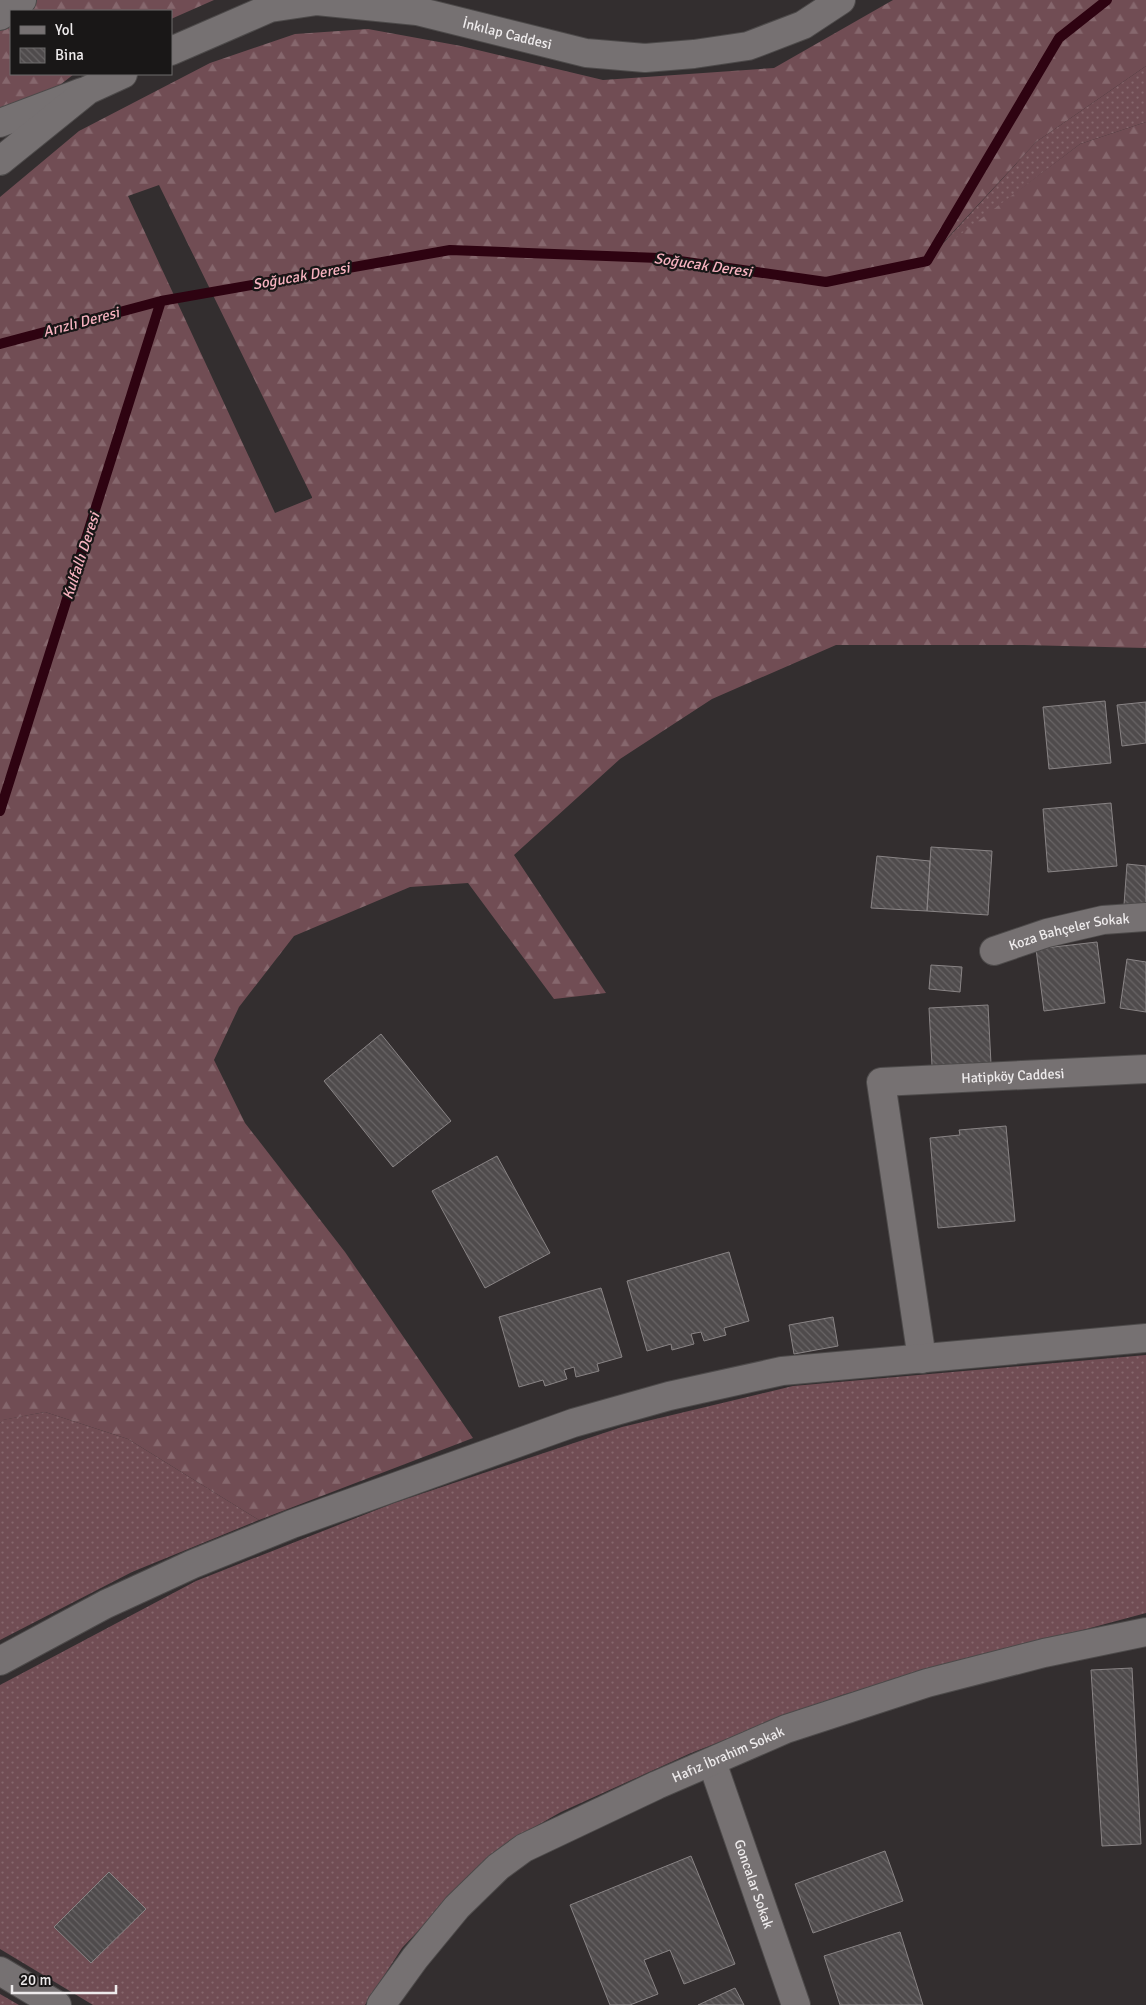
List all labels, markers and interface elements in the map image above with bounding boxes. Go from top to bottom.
legend [10,10,172,75]
street label: İnkılap Caddesi [461,15,554,53]
text: Yol [55,21,74,39]
text: Bina [55,46,84,64]
water label: Soğucak Deresi [653,249,755,281]
water label: Soğucak Deresi [251,258,353,293]
water label: Arızlı Deresi [41,303,123,341]
water label: Kulfallı Deresi [58,508,104,602]
street label: Koza Bahçeler Sokak [1007,910,1130,954]
street label: Hatipköy Caddesi [961,1065,1065,1087]
street label: Hafız İbrahim Sokak [669,1723,787,1786]
street label: Goncalar Sokak [730,1837,777,1931]
scale bar [12,1962,116,1994]
text: 20 m [20,1971,51,1989]

